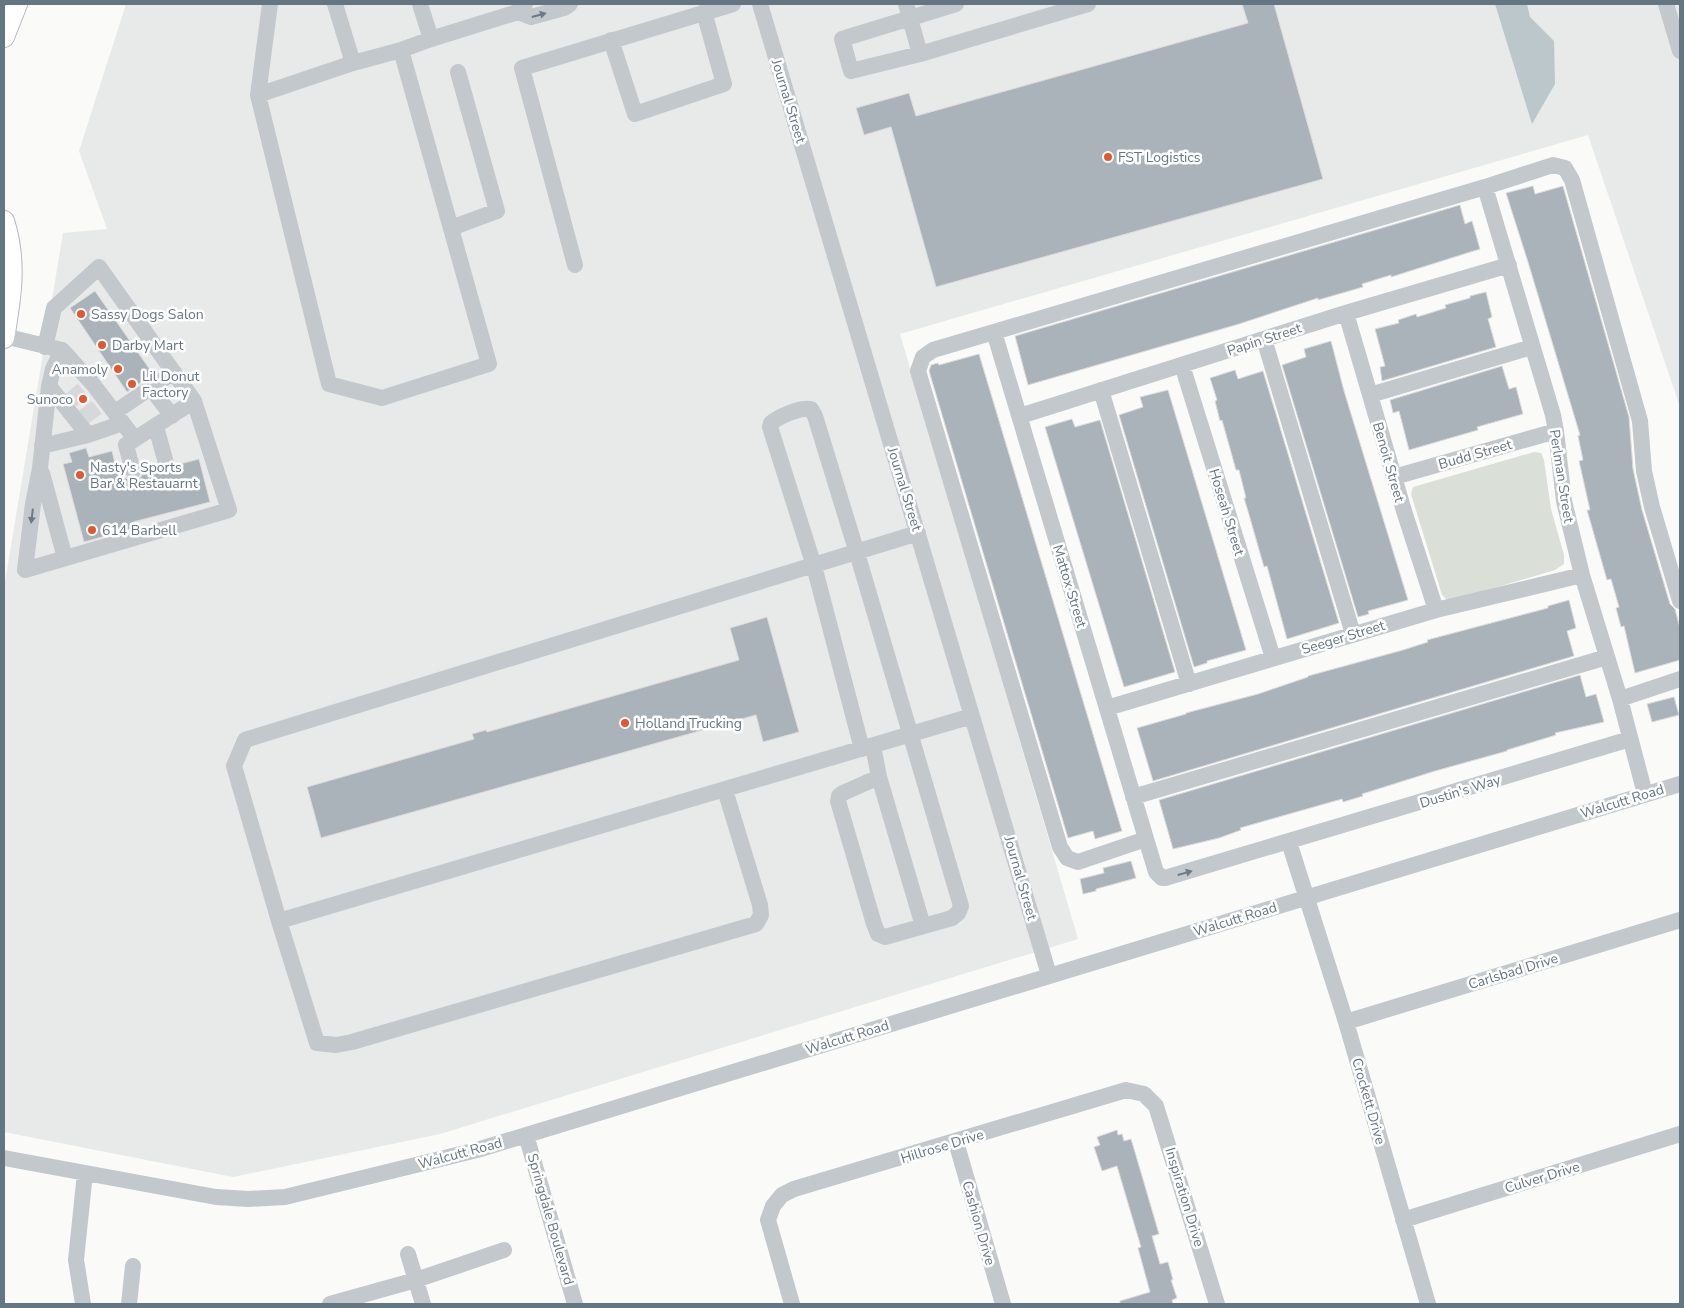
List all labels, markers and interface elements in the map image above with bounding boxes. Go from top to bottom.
one-way arrow [531,11,546,19]
street label: Journal Street [766,56,810,145]
place label: FST Logistics [1118,148,1201,167]
marker: FST Logistics [1102,151,1114,163]
place label: Sassy Dogs Salon [91,305,204,324]
marker: Sassy Dogs Salon [75,308,87,320]
street label: Papin Street [1225,318,1304,360]
place label: Darby Mart [112,336,183,355]
marker: Darby Mart [96,339,108,351]
place label: Anamoly [51,360,109,379]
marker: Anamoly [112,363,124,375]
place label: Lil Donut Factory [142,367,200,402]
marker: Lil Donut Factory [126,378,138,390]
place label: Sunoco [27,390,73,409]
marker: Sunoco [77,393,89,405]
street label: Benoit Street [1368,420,1409,505]
street label: Perlman Street [1545,428,1578,524]
street label: Budd Street [1436,435,1514,474]
street label: Journal Street [882,444,926,533]
place label: Nasty's Sports Bar & Restauarnt [90,458,198,493]
street label: Hoseah Street [1204,466,1249,558]
marker: Nasty's Sports Bar & Restauarnt [74,469,86,481]
one-way arrow [28,508,36,524]
place label: 614 Barbell [102,521,177,540]
marker: 614 Barbell [86,524,98,536]
street label: Mattox Street [1048,542,1091,630]
street label: Seeger Street [1299,616,1387,659]
place label: Holland Trucking [635,714,742,733]
marker: Holland Trucking [619,717,631,729]
street label: Dustin's Way [1417,770,1504,813]
street label: Walcutt Road [1578,780,1666,823]
street label: Journal Street [999,833,1042,922]
one-way arrow [1178,868,1193,876]
street label: Walcutt Road [1191,898,1279,941]
street label: Carlsbad Drive [1466,949,1560,994]
street label: Walcutt Road [803,1016,891,1059]
street label: Crockett Drive [1347,1056,1390,1147]
street label: Hillrose Drive [898,1125,986,1168]
street label: Walcutt Road [416,1133,504,1174]
street label: Inspiration Drive [1160,1145,1209,1249]
street label: Springdale Boulevard [523,1151,578,1287]
street label: Culver Drive [1502,1157,1582,1198]
street label: Cashion Drive [957,1179,1000,1268]

